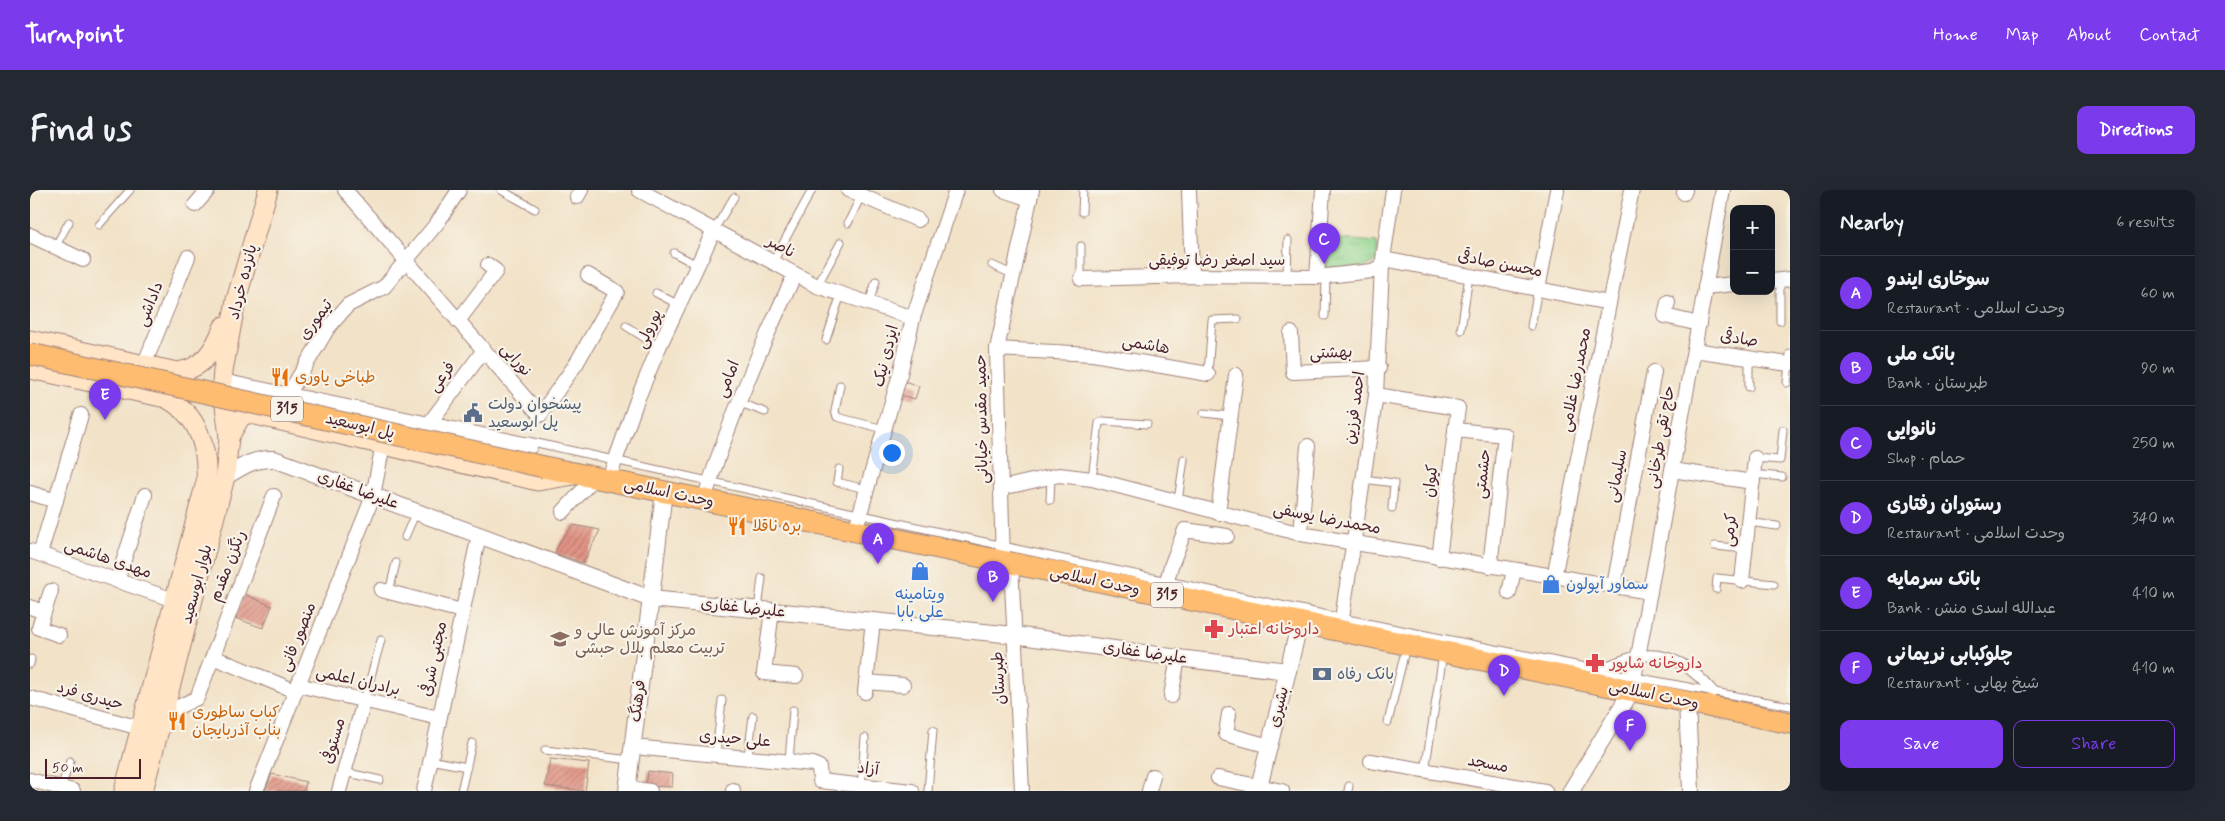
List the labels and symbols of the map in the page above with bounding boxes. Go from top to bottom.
pin: C [1308,223,1340,264]
street label: ناصر [761,230,799,263]
street label: پانزده خرداد [223,242,263,322]
street label: محسن صادقی [1456,245,1544,283]
street label: سید اصغر رضا توفیقی [1149,250,1286,271]
street label: داداشی [131,278,169,330]
street label: تیموری [294,295,338,345]
street label: پورولی [631,306,667,352]
street label: ایزدی نیک [868,323,904,389]
street label: صادقی [1719,325,1760,352]
street label: محمدرضا غلامی [1556,326,1596,434]
street label: هاشمی [1121,330,1171,360]
street label: نورایی [495,339,537,381]
street label: بهشتی [1309,342,1353,364]
street label: حمید مقدس خیابانی [970,354,994,484]
street label: فرعی [424,357,460,397]
street label: امامی [711,357,745,401]
restaurant icon: طباخی یاوری [269,366,291,388]
place label: طباخی یاوری [295,367,375,388]
street label: احمد فرزین [1339,370,1371,446]
pin: E [89,379,121,420]
street label: حاج تقی طرخانی [1642,384,1680,490]
place label: پیشخوان دولت پل ابوسعید [488,394,582,433]
road number: 315 [271,396,303,422]
public building icon: پیشخوان دولت پل ابوسعید [462,402,484,424]
street label: پل ابوسعید [323,408,397,444]
your location [879,440,905,466]
street label: حشمتی [1470,448,1496,500]
street label: سلیمانی [1602,448,1632,504]
street label: کیوان [1419,463,1443,499]
street label: علیرضا غفاری [314,466,402,514]
street label: وحدت اسلامی [622,473,716,513]
street label: محمدرضا یوسفی [1271,498,1383,540]
street label: کرمی [1718,512,1742,548]
restaurant icon: بره ناقلا [726,515,748,537]
place label: بره ناقلا [752,516,801,537]
pin: A [862,523,894,564]
street label: رنگزن مقدم [205,527,252,605]
street label: مهدی هاشمی [61,534,155,584]
street label: بلوار ابوسعید [176,542,218,626]
shop icon: ویتامینه علی بابا [909,560,931,582]
pin: B [977,561,1009,602]
street label: وحدت اسلامی [1048,561,1142,601]
shop icon: سماور آپولون [1540,573,1562,595]
place label: سماور آپولون [1566,574,1649,595]
road number: 315 [1151,582,1183,608]
place label: ویتامینه علی بابا [895,584,945,623]
street label: علیرضا غفاری [700,593,786,623]
street label: منصور فانی [275,599,321,675]
pharmacy icon: داروخانه اعتبار [1203,618,1225,640]
street label: مجتبی شرفی [416,619,452,699]
place label: داروخانه اعتبار [1227,619,1319,640]
place label: مرکز آموزش عالی و تربیت معلم بلال حبشی [573,620,725,660]
school or university icon: مرکز آموزش عالی و تربیت معلم بلال حبشی [549,628,571,650]
street label: علیرضا غفاری [1101,637,1189,669]
street label: طبرستان [987,651,1011,705]
pharmacy icon: داروخانه شاپور [1584,652,1606,674]
place label: داروخانه شاپور [1608,653,1702,674]
pin: D [1488,655,1520,696]
street label: برادران اعلمی [314,661,402,701]
bank icon: بانک رفاه [1311,663,1333,685]
place label: بانک رفاه [1337,664,1394,685]
street label: وحدت اسلامی [1607,675,1701,715]
street label: حیدری فرد [54,677,126,715]
street label: فرهنگ [625,679,651,723]
street label: بشیری [1264,684,1294,730]
place label: کباب ساطوری بناب آذربایجان [192,702,281,741]
restaurant icon: کباب ساطوری بناب آذربایجان [166,710,188,732]
pin: F [1614,710,1646,751]
street label: مستوفی [317,716,351,766]
street label: علی حیدری [698,725,772,753]
street label: مسجد [1466,750,1510,778]
scale bar [45,756,141,779]
street label: آزاد [856,757,881,781]

